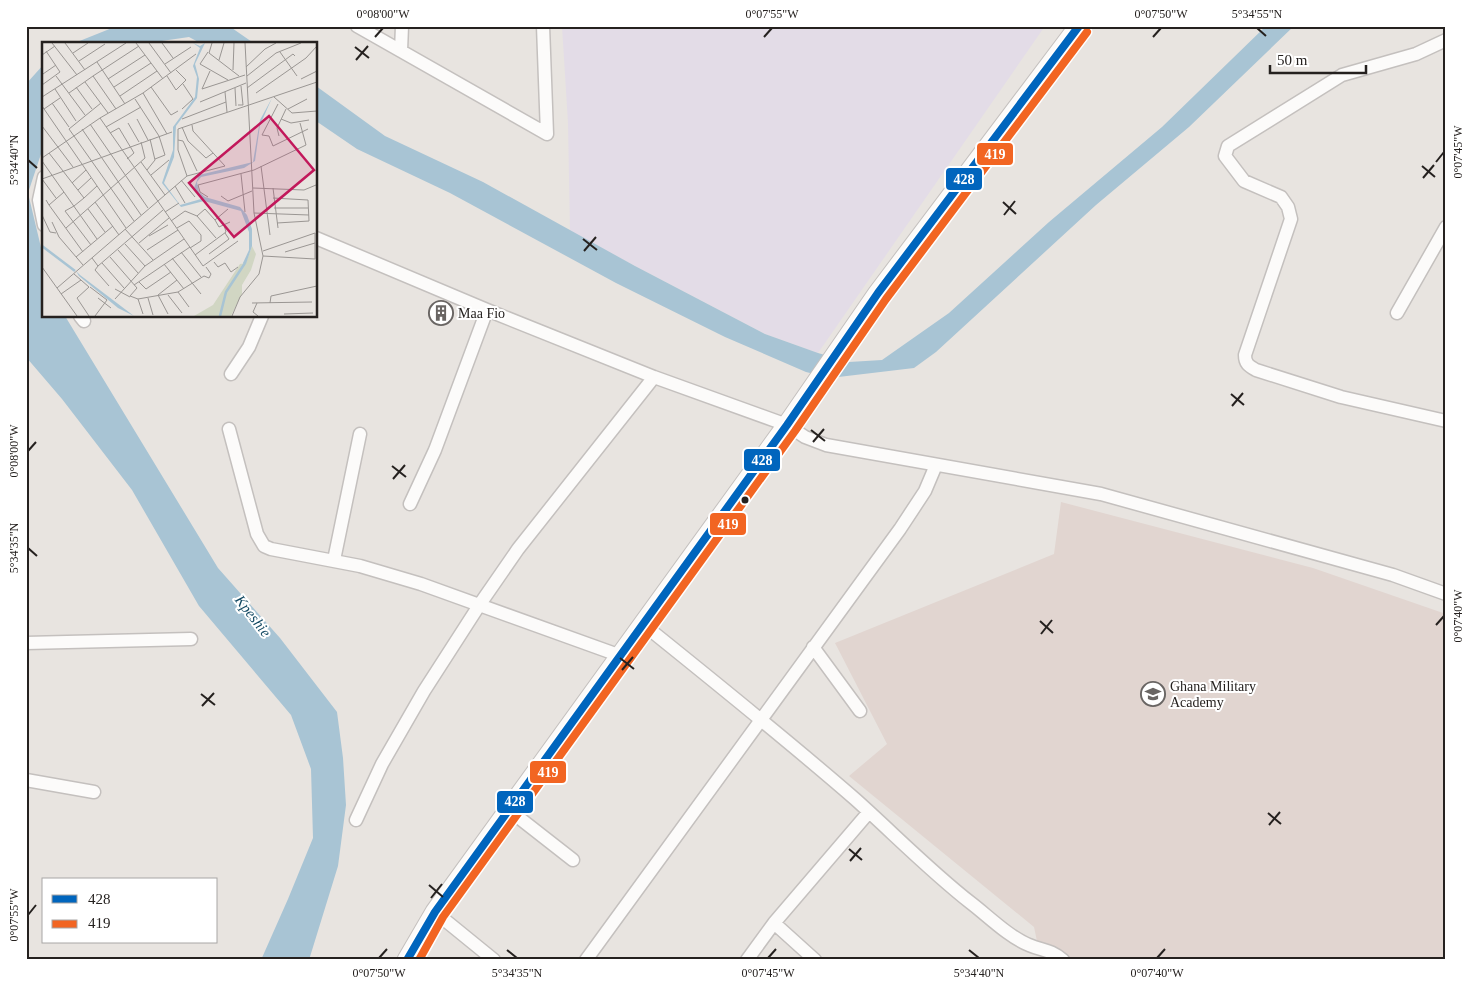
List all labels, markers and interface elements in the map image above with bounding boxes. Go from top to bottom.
text: 0°08'00"W [356,7,410,21]
text: 0°07'55"W [745,7,799,21]
text: 0°07'50"W [1134,7,1188,21]
text: 5°34'55"N [1232,7,1283,21]
inset map [42,42,318,318]
scale bar [1270,42,1366,74]
text: 50 m [1277,52,1308,68]
text: 0°07'45"W [1451,125,1465,179]
text: 5°34'40"N [7,134,21,185]
line badge: 419 [976,142,1014,166]
text: 419 [985,147,1006,162]
line badge: 428 [945,167,983,191]
text: 428 [954,172,975,187]
building icon: Maa Fio [428,300,454,326]
place label: Maa Fio [458,306,505,321]
text: 0°08'00"W [7,424,21,478]
line badge: 428 [743,448,781,472]
text: 428 [752,453,773,468]
unlabelled marker [740,495,750,505]
line badge: 419 [709,512,747,536]
text: 419 [718,517,739,532]
text: 5°34'35"N [7,522,21,573]
text: 0°07'40"W [1451,589,1465,643]
water label: Kpeshie [231,591,274,640]
place label: Ghana Military Academy [1170,679,1256,710]
school or university icon: Ghana Military Academy [1140,681,1166,707]
line badge: 419 [529,760,567,784]
text: 419 [538,765,559,780]
line badge: 428 [496,790,534,814]
text: 428 [505,794,526,809]
legend [42,878,218,944]
text: 0°07'55"W [7,888,21,942]
text: 428 [88,891,111,907]
text: 419 [88,915,111,931]
text: 0°07'50"W [352,966,406,980]
text: 5°34'35"N [492,966,543,980]
text: 0°07'45"W [741,966,795,980]
text: 5°34'40"N [954,966,1005,980]
text: 0°07'40"W [1130,966,1184,980]

